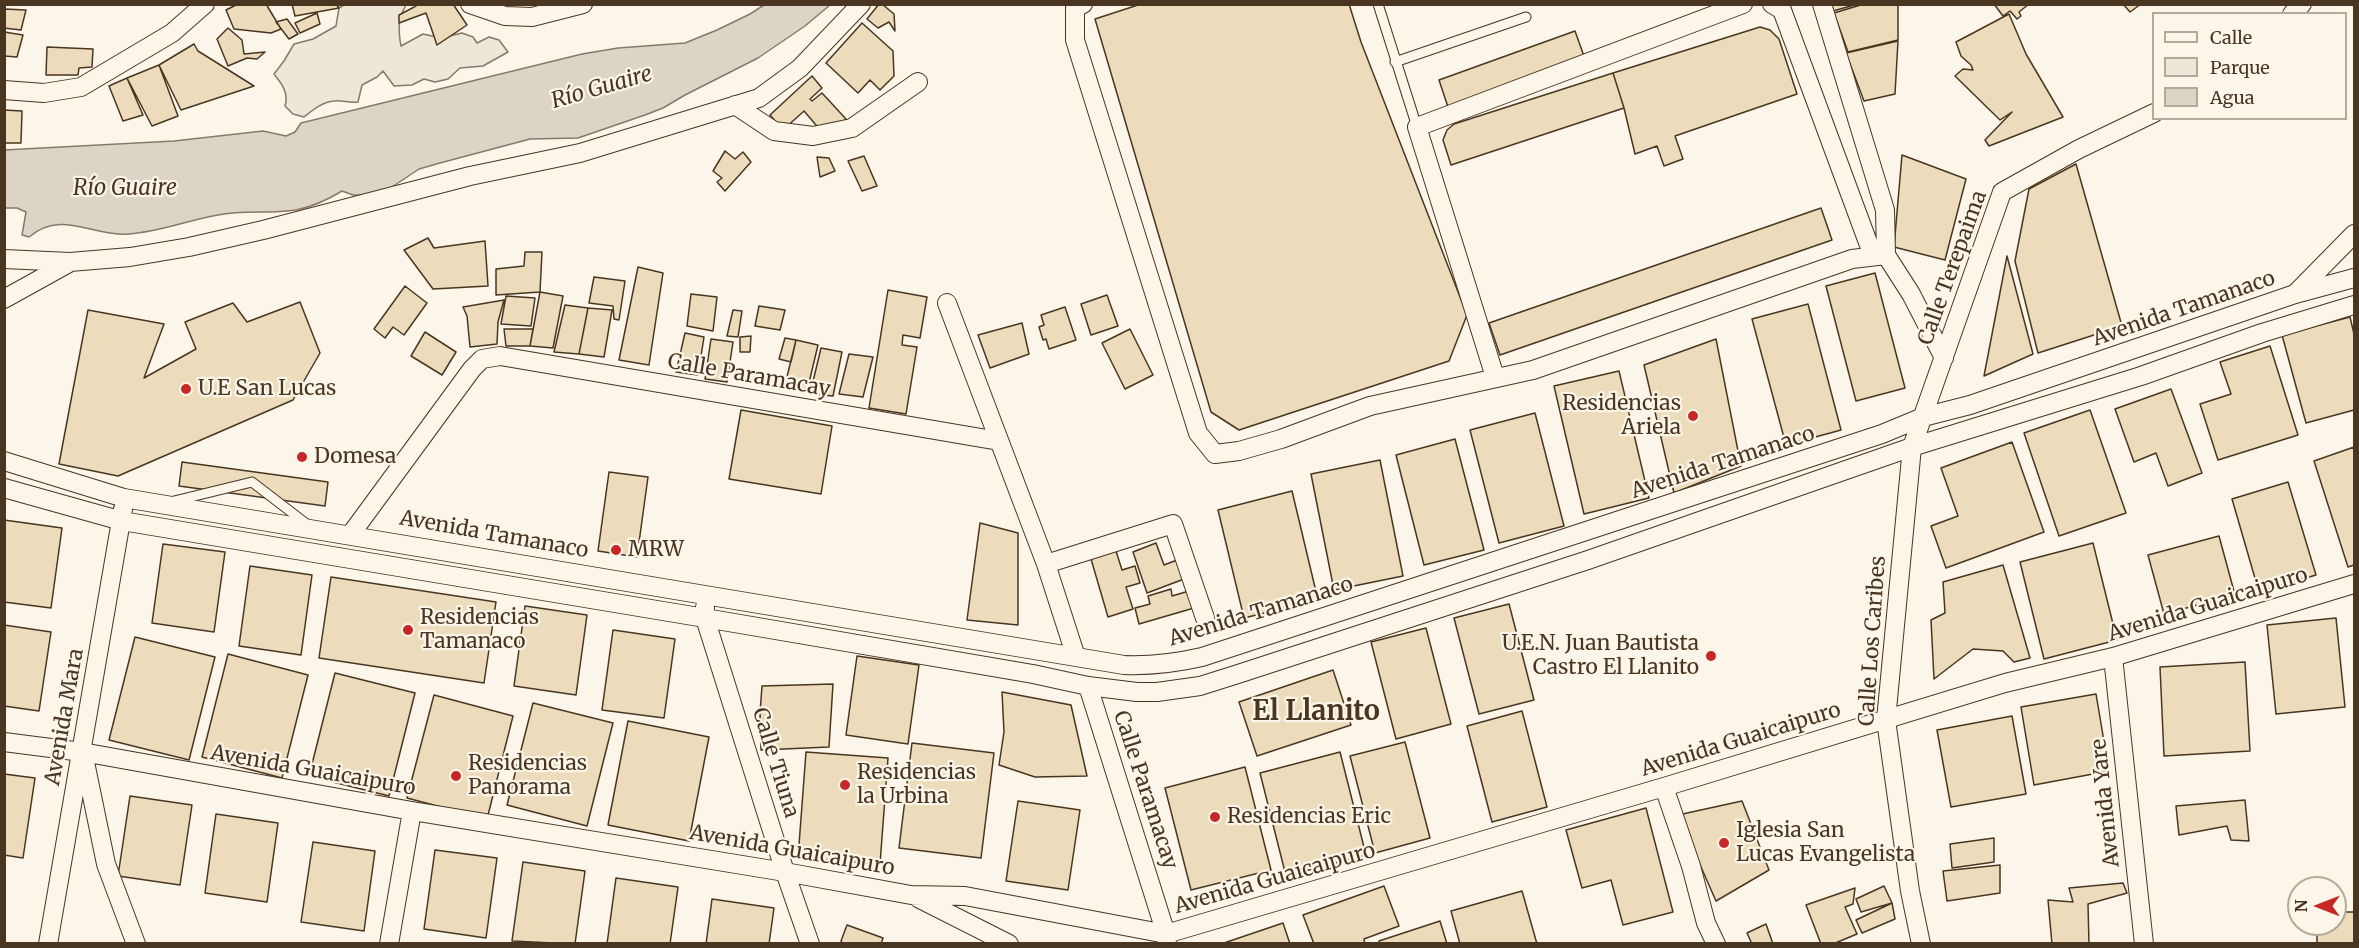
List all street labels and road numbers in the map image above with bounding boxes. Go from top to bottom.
street label: Calle Terepaima [1913,187,1993,349]
street label: Avenida Tamanaco [2089,266,2279,352]
street label: Calle Paramacay [666,349,832,403]
street label: Avenida Tamanaco [1628,421,1818,505]
street label: Avenida Tamanaco [398,506,590,564]
street label: Calle Los Caribes [1854,555,1892,727]
street label: Avenida Guaicaipuro [2105,563,2311,647]
street label: Avenida Tamanaco [1166,572,1356,652]
street label: Avenida Mara [41,647,89,787]
street label: Avenida Guaicaipuro [1638,698,1844,782]
street label: Calle Tiuna [746,705,804,821]
street label: Calle Paramacay [1108,708,1182,872]
street label: Avenida Yare [2087,737,2125,869]
street label: Avenida Guaicaipuro [209,741,417,801]
street label: Avenida Guaicaipuro [688,821,896,881]
street label: Avenida Guaicaipuro [1172,838,1378,920]

